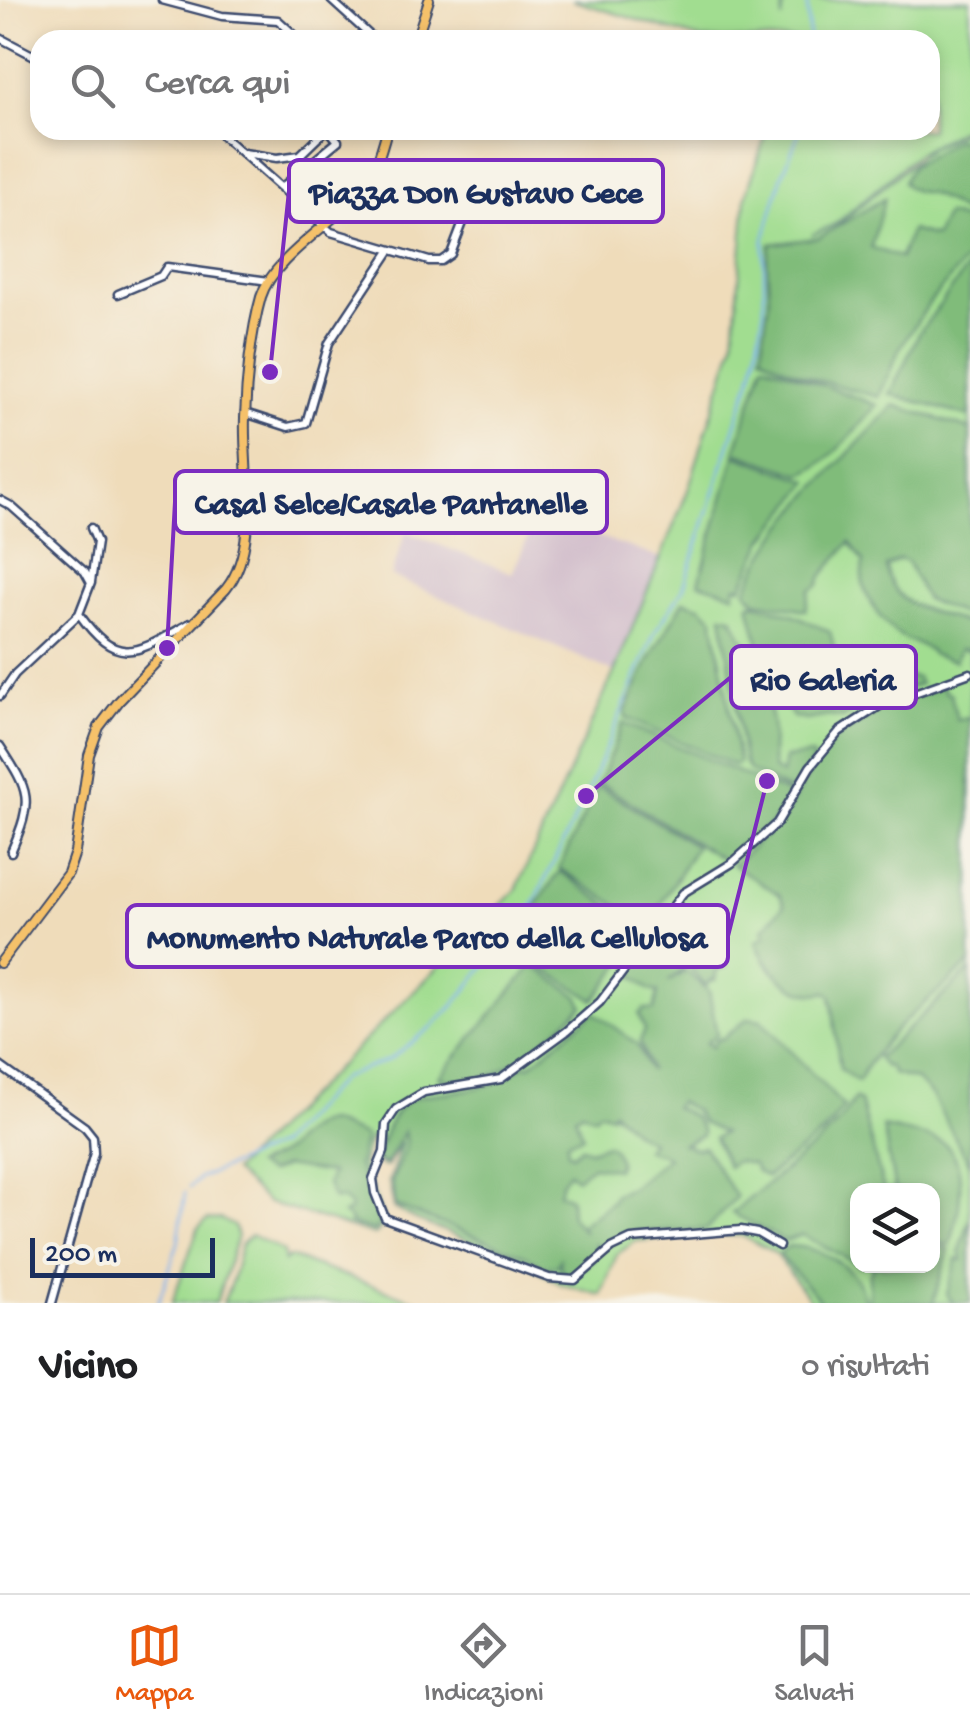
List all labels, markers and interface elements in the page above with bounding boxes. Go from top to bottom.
search box [30,30,940,140]
icon: search [65,58,120,113]
text: Cerca qui [145,63,290,107]
callout: Piazza Don Gustavo Cece [289,160,663,222]
text: Piazza Don Gustavo Cece [307,177,644,215]
callout: Casal Selce/Casale Pantanelle [175,471,607,533]
text: Casal Selce/Casale Pantanelle [195,488,589,526]
callout: Rio Galeria [731,646,916,708]
text: Rio Galeria [749,664,898,702]
callout: Monumento Naturale Parco della Cellulosa [127,905,728,967]
text: Monumento Naturale Parco della Cellulosa [147,922,709,960]
map controls [850,1183,940,1273]
button: layers [850,1183,940,1273]
scale bar [30,1233,215,1278]
text: 200 m [45,1239,117,1272]
text: Vicino [40,1344,138,1393]
text: 0 risultati [801,1349,930,1387]
tab: Mappa [115,1618,193,1711]
tab: Indicazioni [424,1618,544,1711]
tab: Salvati [775,1618,855,1711]

